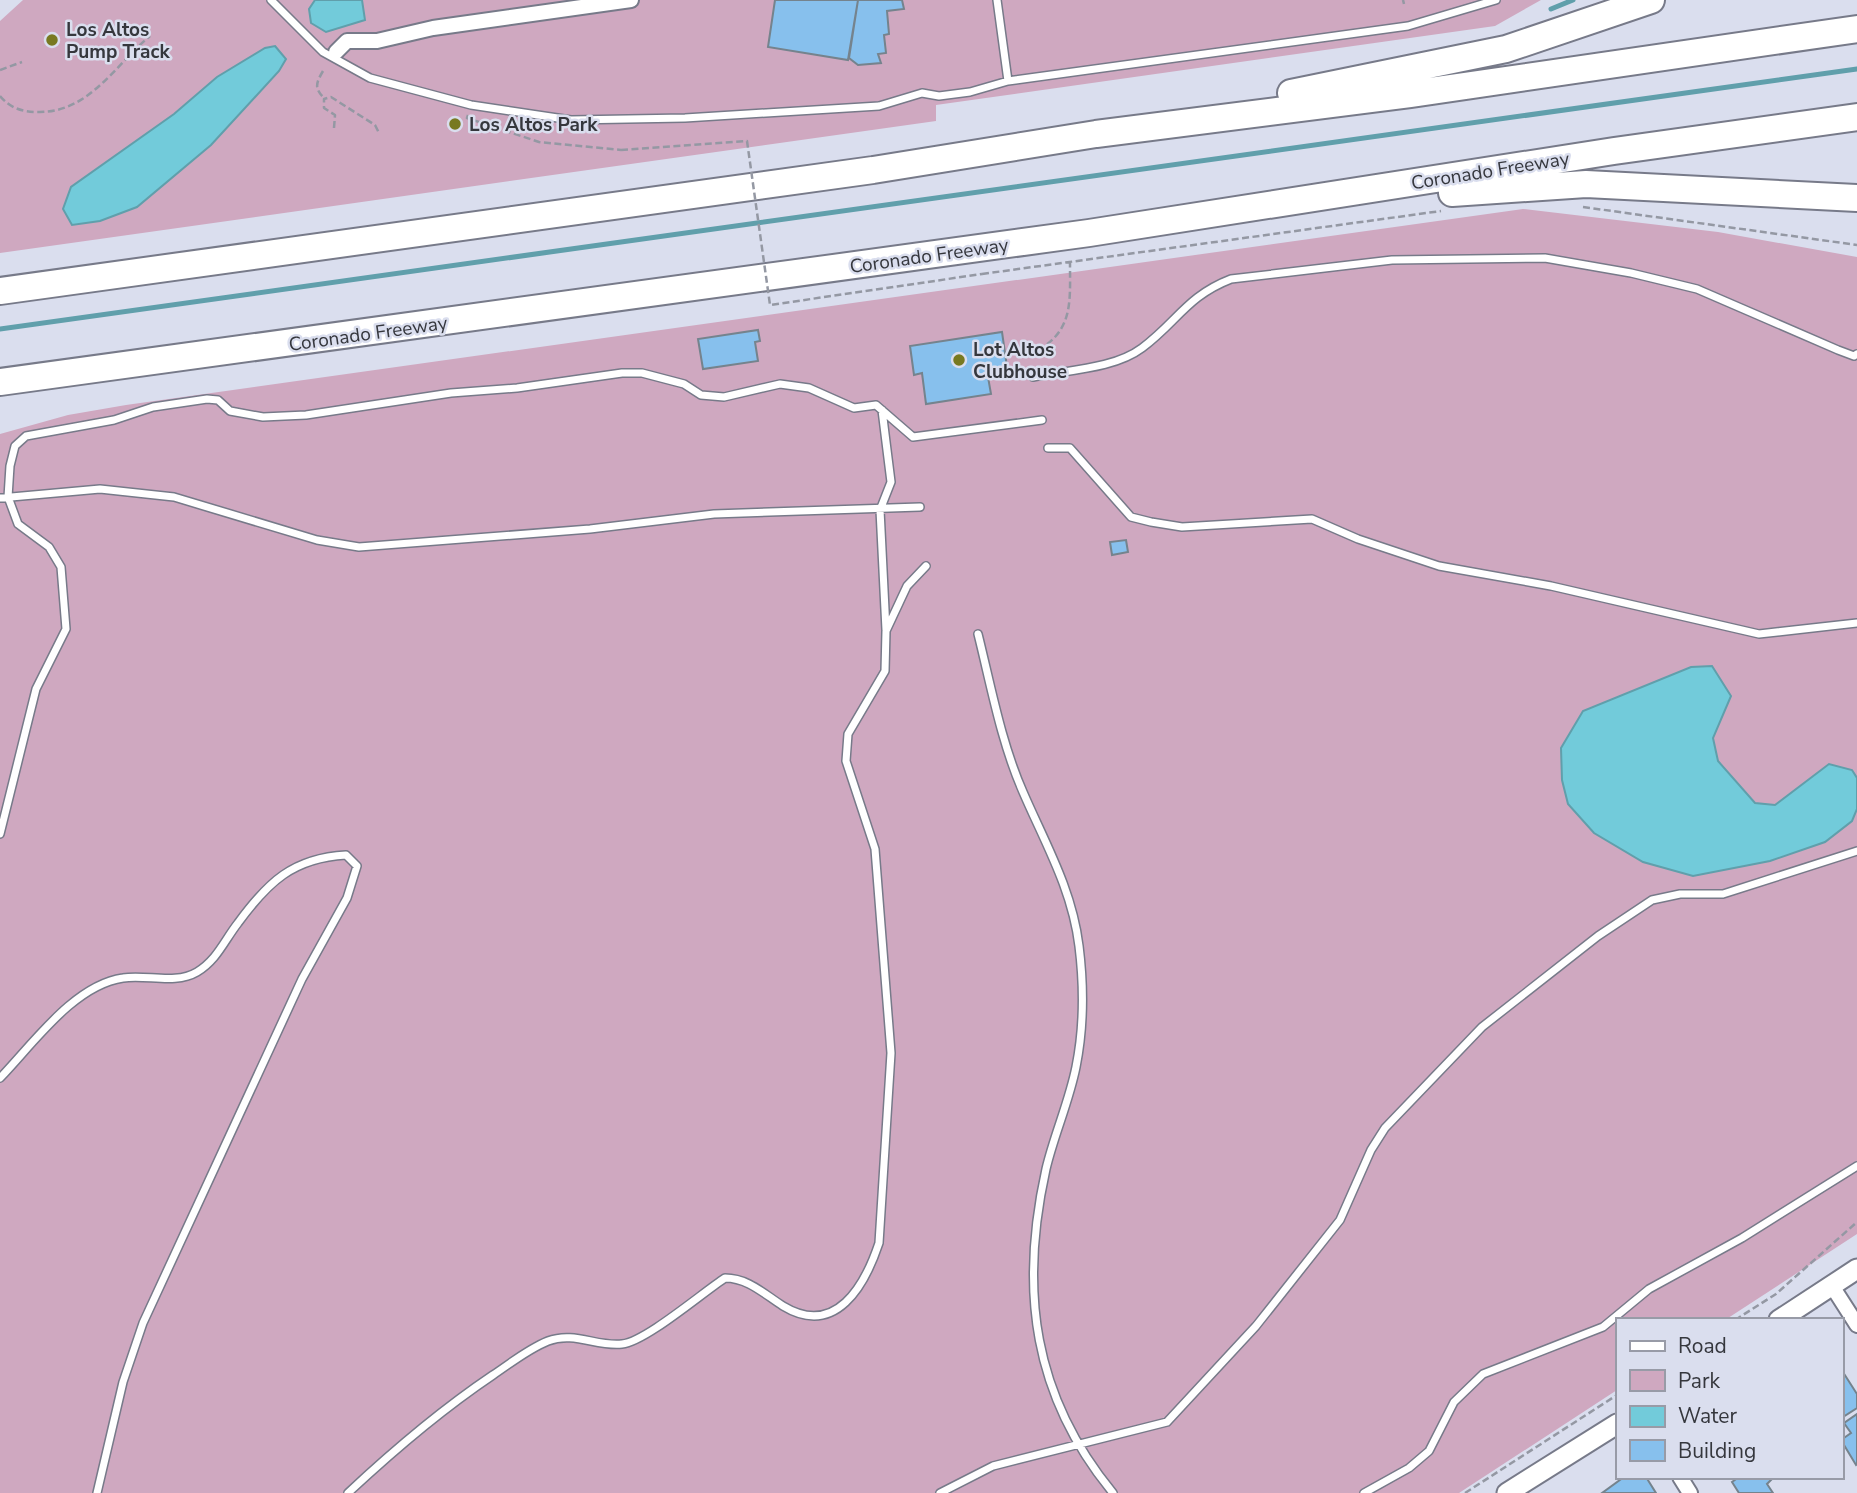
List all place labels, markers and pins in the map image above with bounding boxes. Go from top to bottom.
place label: Los Altos Pump Track [66,17,170,65]
marker: Los Altos Pump Track [44,32,60,48]
place label: Los Altos Park [469,112,598,138]
marker: Los Altos Park [447,116,463,132]
place label: Lot Altos Clubhouse [973,337,1067,385]
marker: Lot Altos Clubhouse [951,352,967,368]

